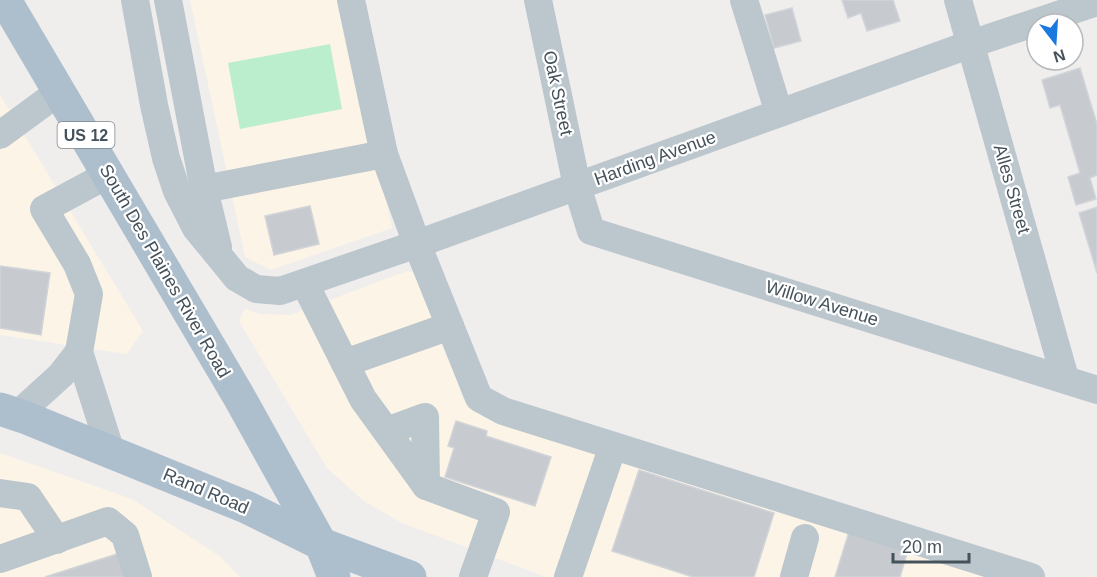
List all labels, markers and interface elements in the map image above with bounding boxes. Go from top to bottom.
north arrow [1025,12,1085,72]
text: N [1051,46,1067,66]
street label: Oak Street [539,49,577,137]
road number: US 12 [58,122,115,148]
street label: Harding Avenue [592,127,718,189]
street label: Alles Street [990,142,1034,236]
street label: South Des Plaines River Road [96,161,234,381]
street label: Willow Avenue [763,276,881,330]
street label: Rand Road [160,464,252,518]
scale bar [893,526,970,564]
text: 20 m [902,537,942,557]

